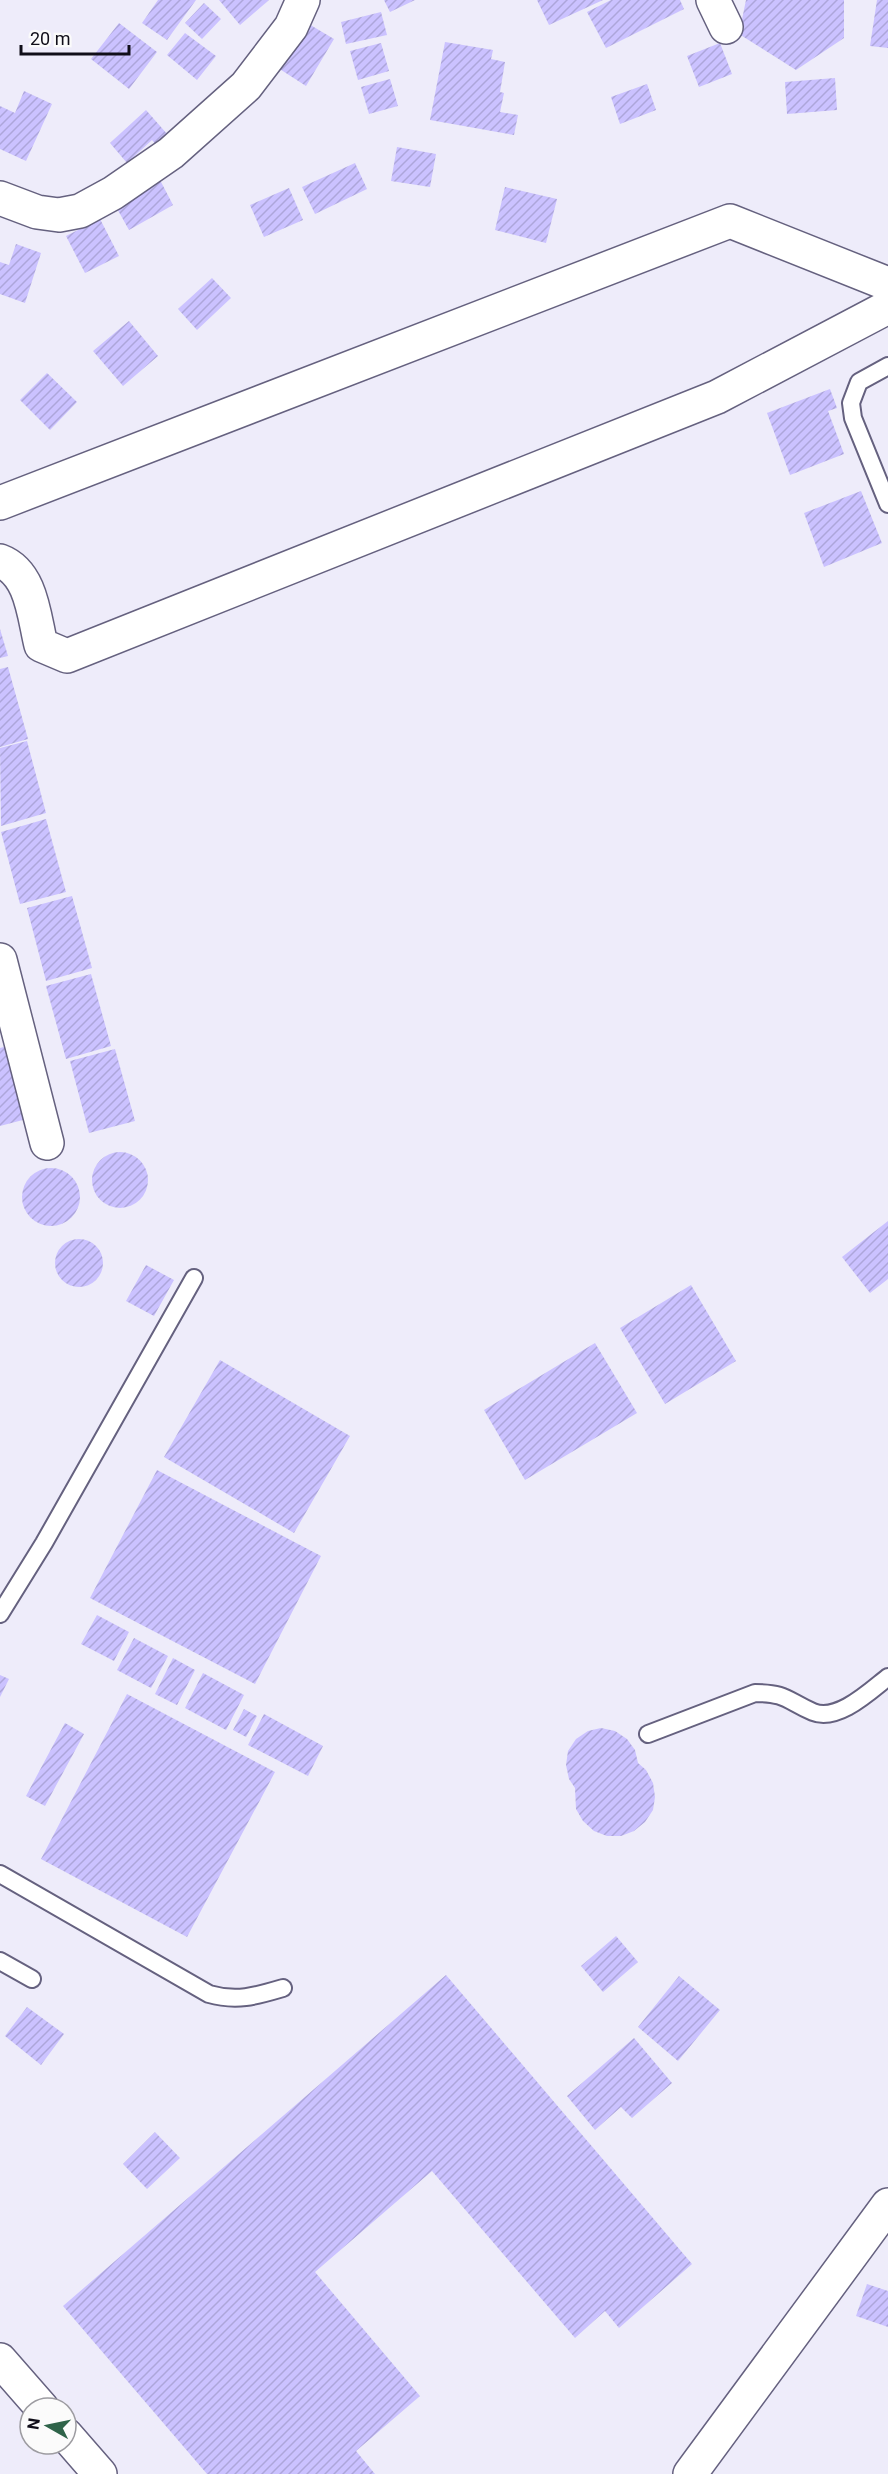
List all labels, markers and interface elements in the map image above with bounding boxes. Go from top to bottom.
scale bar [21,18,129,56]
text: 20 m [30,28,70,49]
north arrow [18,2396,78,2456]
text: N [23,2417,44,2431]

